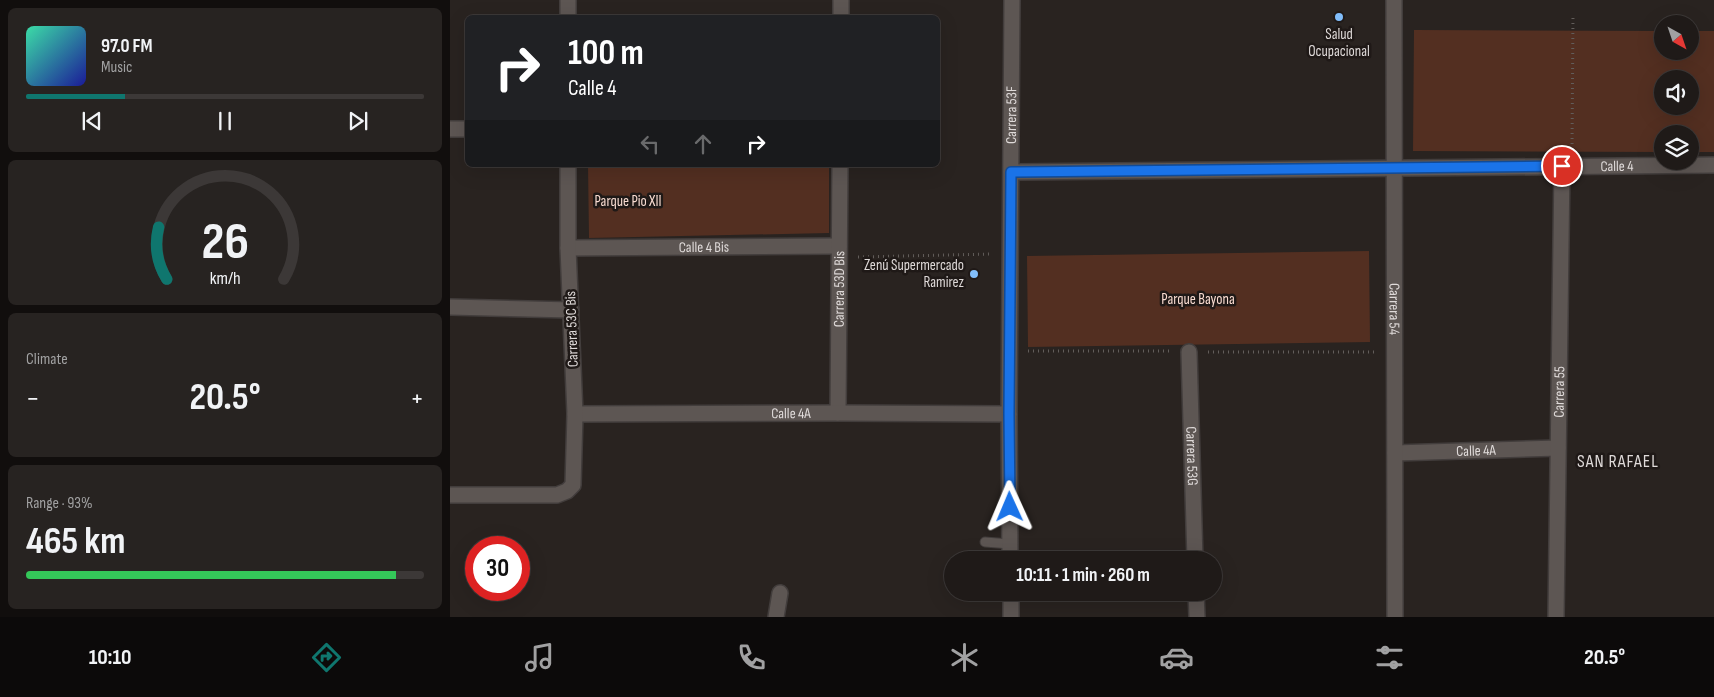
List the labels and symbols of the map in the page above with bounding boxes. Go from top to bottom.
marker: Salud Ocupacional [1333,11,1345,23]
north arrow [1654,15,1699,60]
place label: Salud Ocupacional [1308,25,1370,61]
street label: Carrera 53F [1001,86,1021,144]
pin [1541,145,1583,187]
street label: Calle 4 [1600,156,1634,176]
park label: Parque Pio XII [594,192,662,211]
street label: Calle 4 Bis [679,237,729,257]
street label: Carrera 53D Bis [829,251,849,327]
place label: Zenú Supermercado Ramirez [864,256,965,292]
marker: Zenú Supermercado Ramirez [968,268,980,280]
street label: Carrera 54 [1385,283,1404,335]
park label: Parque Bayona [1161,290,1235,309]
street label: Carrera 53C Bis [561,291,583,367]
street label: Carrera 55 [1549,366,1569,418]
street label: Calle 4A [771,404,811,423]
street label: Carrera 53G [1182,426,1202,486]
street label: Calle 4A [1456,440,1497,461]
district label: SAN RAFAEL [1577,451,1659,472]
position arrow [983,480,1035,532]
speed limit sign: 30 [465,536,530,601]

